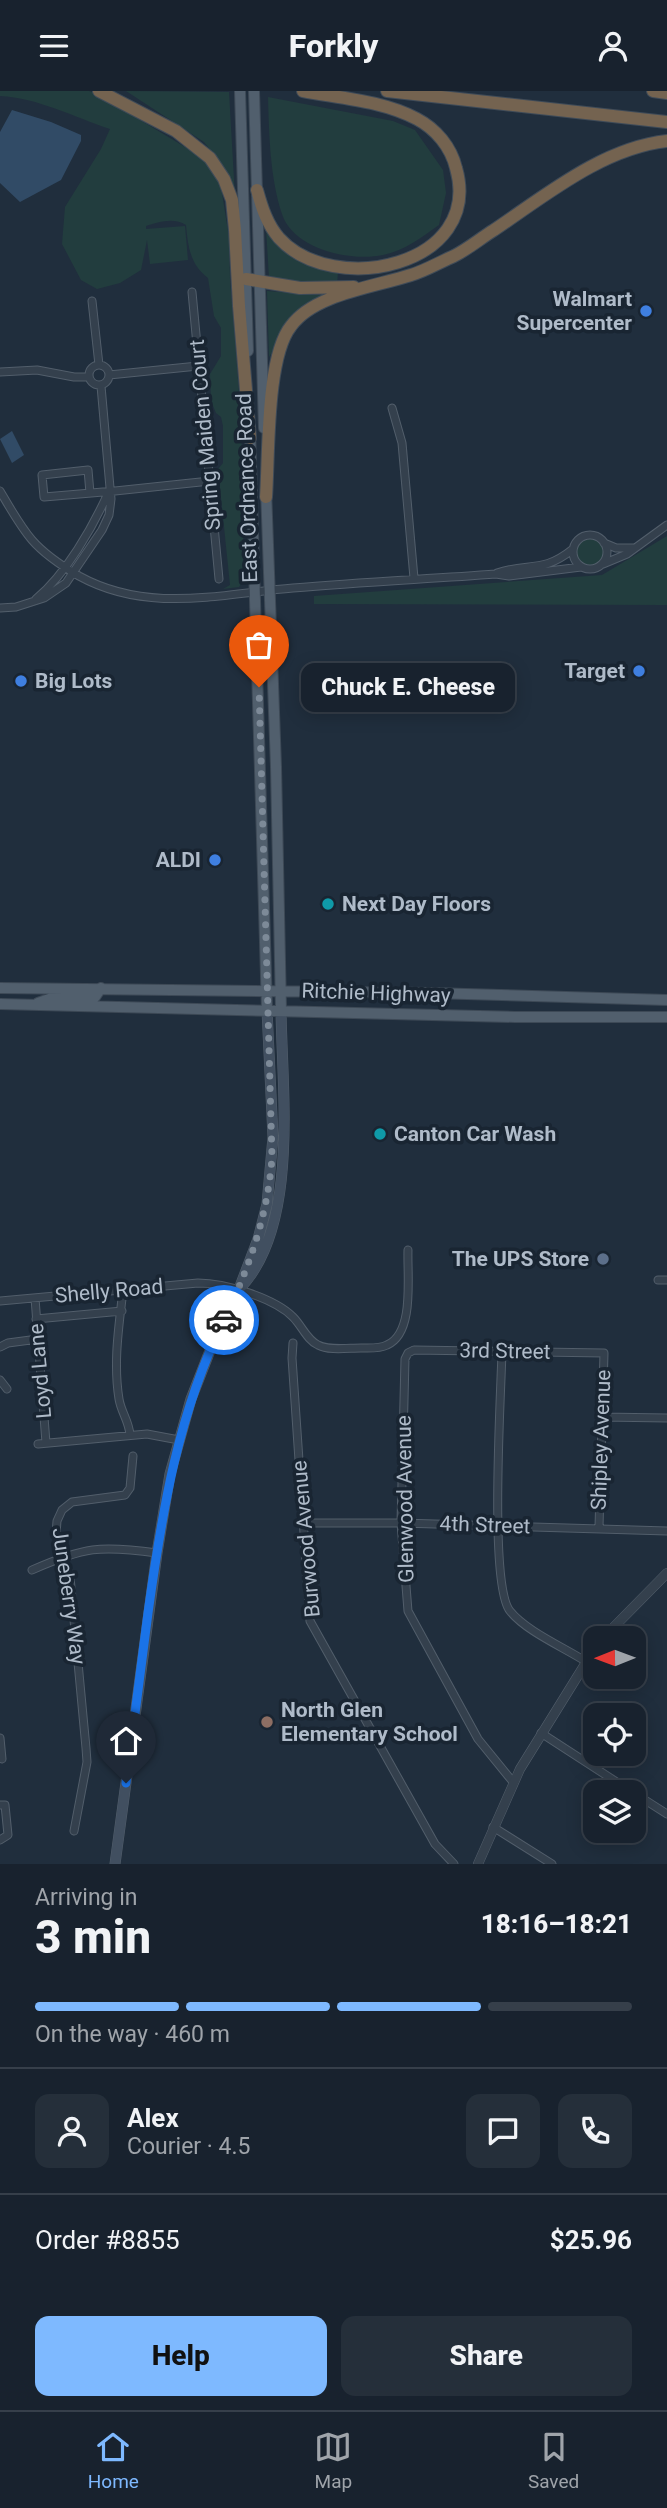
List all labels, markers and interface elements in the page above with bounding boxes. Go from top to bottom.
icon: menu [35,27,73,65]
text: Forkly [289,27,378,65]
icon: person [594,27,632,65]
place label: Walmart Supercenter [516,287,632,335]
marker: Walmart Supercenter [638,303,654,319]
street label: Spring Maiden Court [185,338,225,531]
street label: East Ordnance Road [232,393,262,583]
pin [229,615,289,687]
icon: bag [240,626,278,664]
place label: Target [564,659,625,683]
callout: Chuck E. Cheese [301,663,514,711]
marker: Target [631,663,647,679]
place label: Big Lots [35,669,112,693]
marker: Big Lots [13,673,29,689]
text: Chuck E. Cheese [321,674,495,701]
place label: ALDI [156,848,201,872]
marker: ALDI [207,852,223,868]
place label: Next Day Floors [342,892,491,916]
marker: Next Day Floors [320,896,336,912]
street label: Ritchie Highway [301,978,451,1008]
place label: Canton Car Wash [394,1122,556,1146]
marker: Canton Car Wash [372,1126,388,1142]
place label: The UPS Store [452,1247,589,1271]
marker: The UPS Store [595,1251,611,1267]
street label: Shelly Road [54,1274,164,1308]
courier [189,1285,259,1355]
icon: car [205,1301,243,1339]
street label: Loyd Lane [24,1322,56,1420]
street label: 3rd Street [459,1338,551,1364]
street label: Shipley Avenue [587,1369,615,1511]
street label: Glenwood Avenue [392,1415,418,1583]
street label: Burwood Avenue [287,1460,325,1618]
street label: 4th Street [439,1511,531,1539]
street label: Juneberry Way [48,1526,90,1666]
north arrow [583,1626,646,1689]
map controls [583,1626,646,1843]
place label: North Glen Elementary School [281,1698,458,1746]
button: locate [583,1703,646,1766]
pin [96,1711,156,1783]
marker: North Glen Elementary School [259,1714,275,1730]
icon: home [107,1722,145,1760]
button: layers [583,1780,646,1843]
text: Arriving in [35,1884,138,1911]
text: 18:16–18:21 [481,1909,632,1939]
text: 3 min [35,1910,151,1964]
text: On the way · 460 m [35,2021,230,2048]
button: person [35,2094,109,2168]
button: chat [466,2094,540,2168]
button: phone [558,2094,632,2168]
text: Alex [127,2103,179,2133]
text: Courier · 4.5 [127,2133,250,2160]
text: Order #8855 [35,2225,180,2255]
text: $25.96 [550,2225,632,2255]
button: Help [35,2316,327,2396]
button: Share [341,2316,632,2396]
tab: Home [88,2428,139,2493]
tab: Map [314,2428,352,2493]
tab: Saved [528,2428,579,2493]

